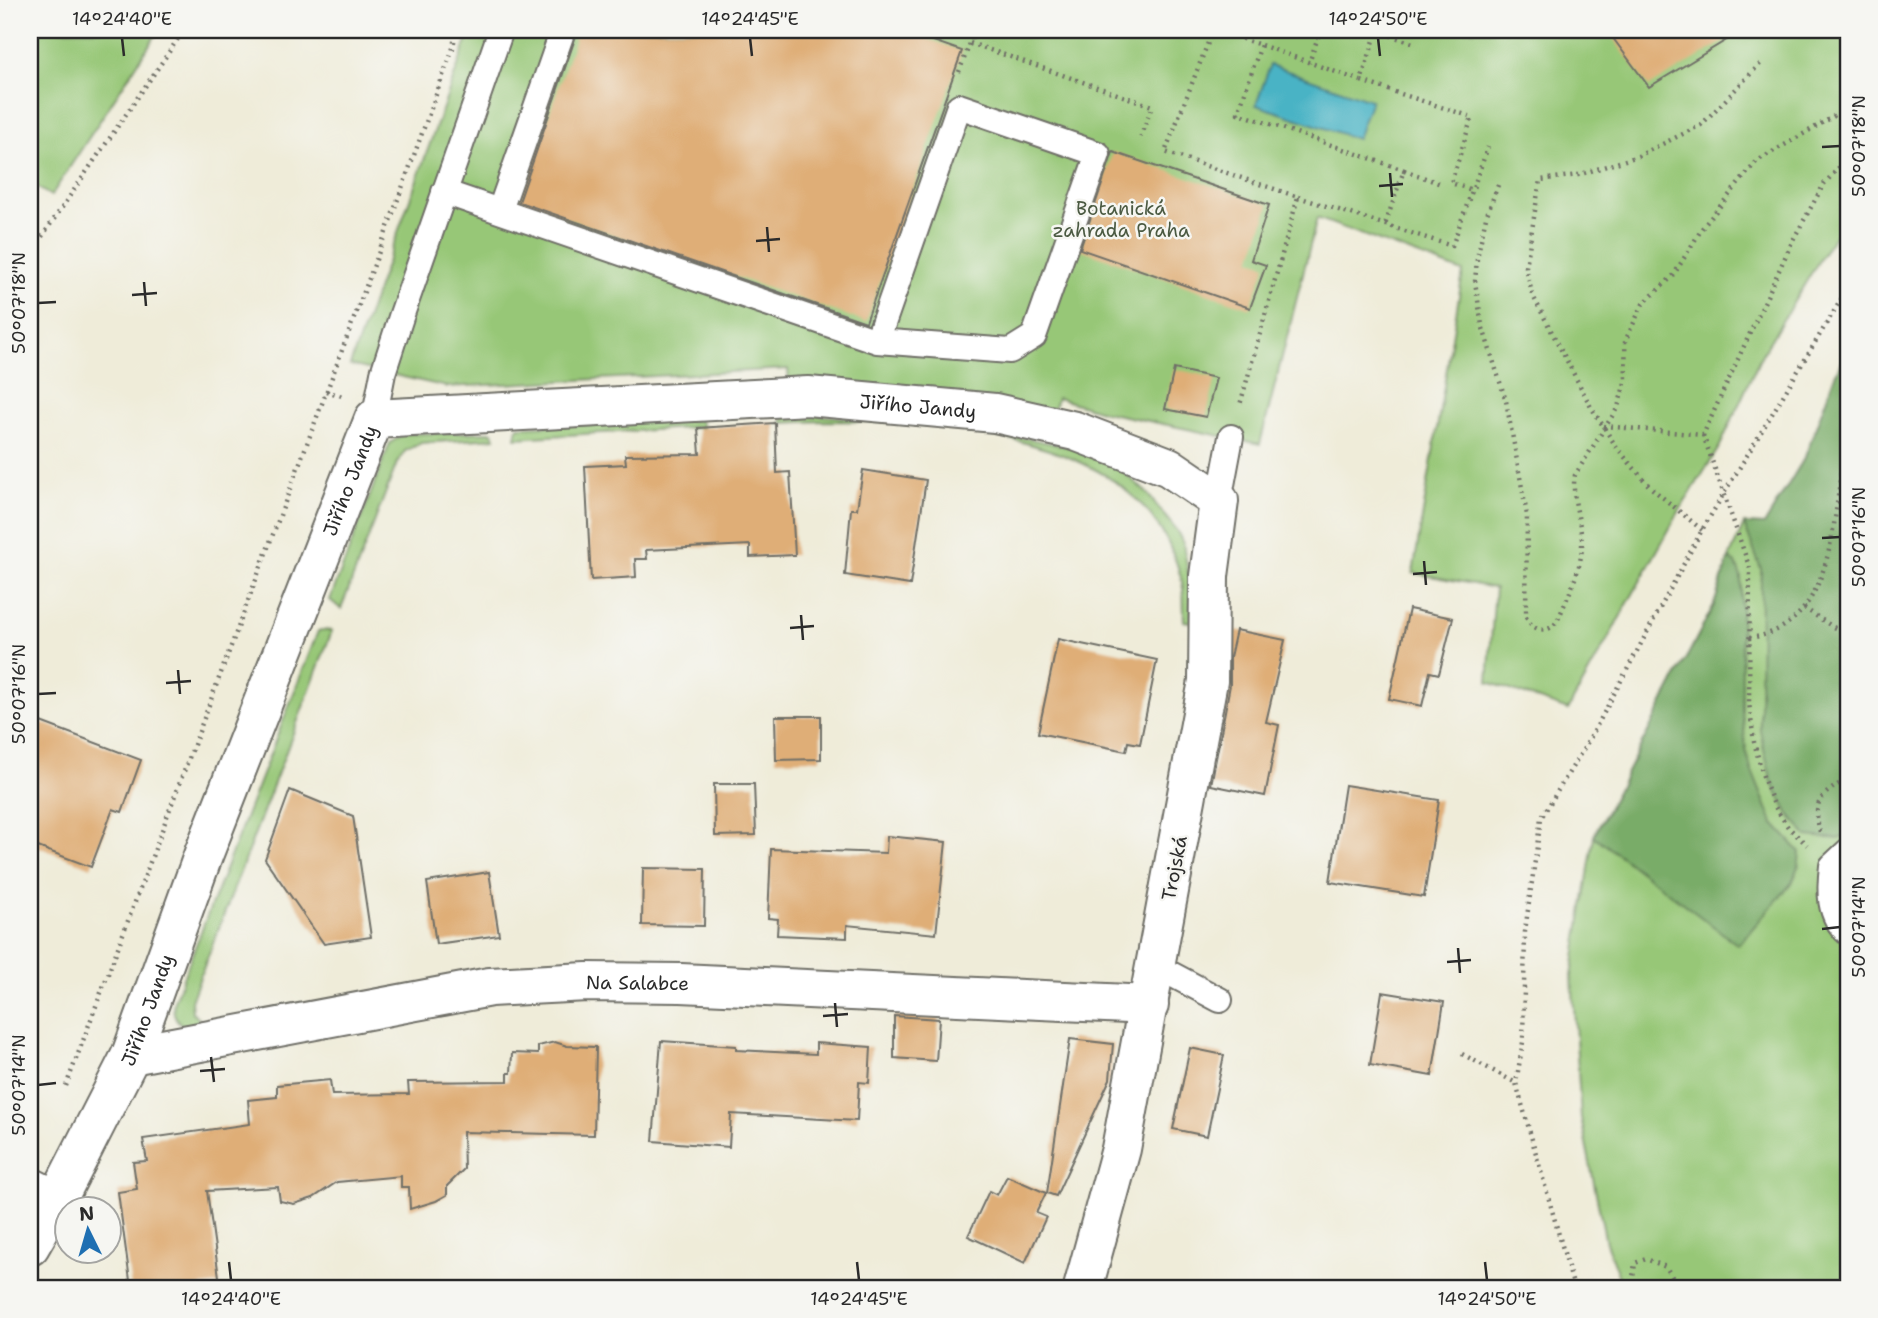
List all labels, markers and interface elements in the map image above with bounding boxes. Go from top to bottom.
text: 14°24'40"E [72,7,172,31]
text: 14°24'45"E [701,7,799,31]
text: 14°24'50"E [1328,7,1428,31]
text: 50°07'18"N [1847,95,1871,197]
park label: Botanická zahrada Praha [1052,196,1190,243]
text: 50°07'18"N [7,252,31,354]
street label: Jiřího Jandy [858,389,977,424]
street label: Jiřího Jandy [317,422,383,540]
text: 50°07'16"N [1847,487,1871,587]
text: 50°07'16"N [7,644,31,744]
street label: Trojská [1156,833,1193,903]
text: 50°07'14"N [1847,876,1871,978]
street label: Jiřího Jandy [115,951,179,1070]
street label: Na Salabce [586,970,690,996]
text: 50°07'14"N [7,1034,31,1136]
north arrow [52,1196,122,1266]
text: N [78,1200,95,1227]
text: 14°24'40"E [181,1287,281,1311]
text: 14°24'45"E [810,1287,908,1311]
text: 14°24'50"E [1437,1287,1537,1311]

